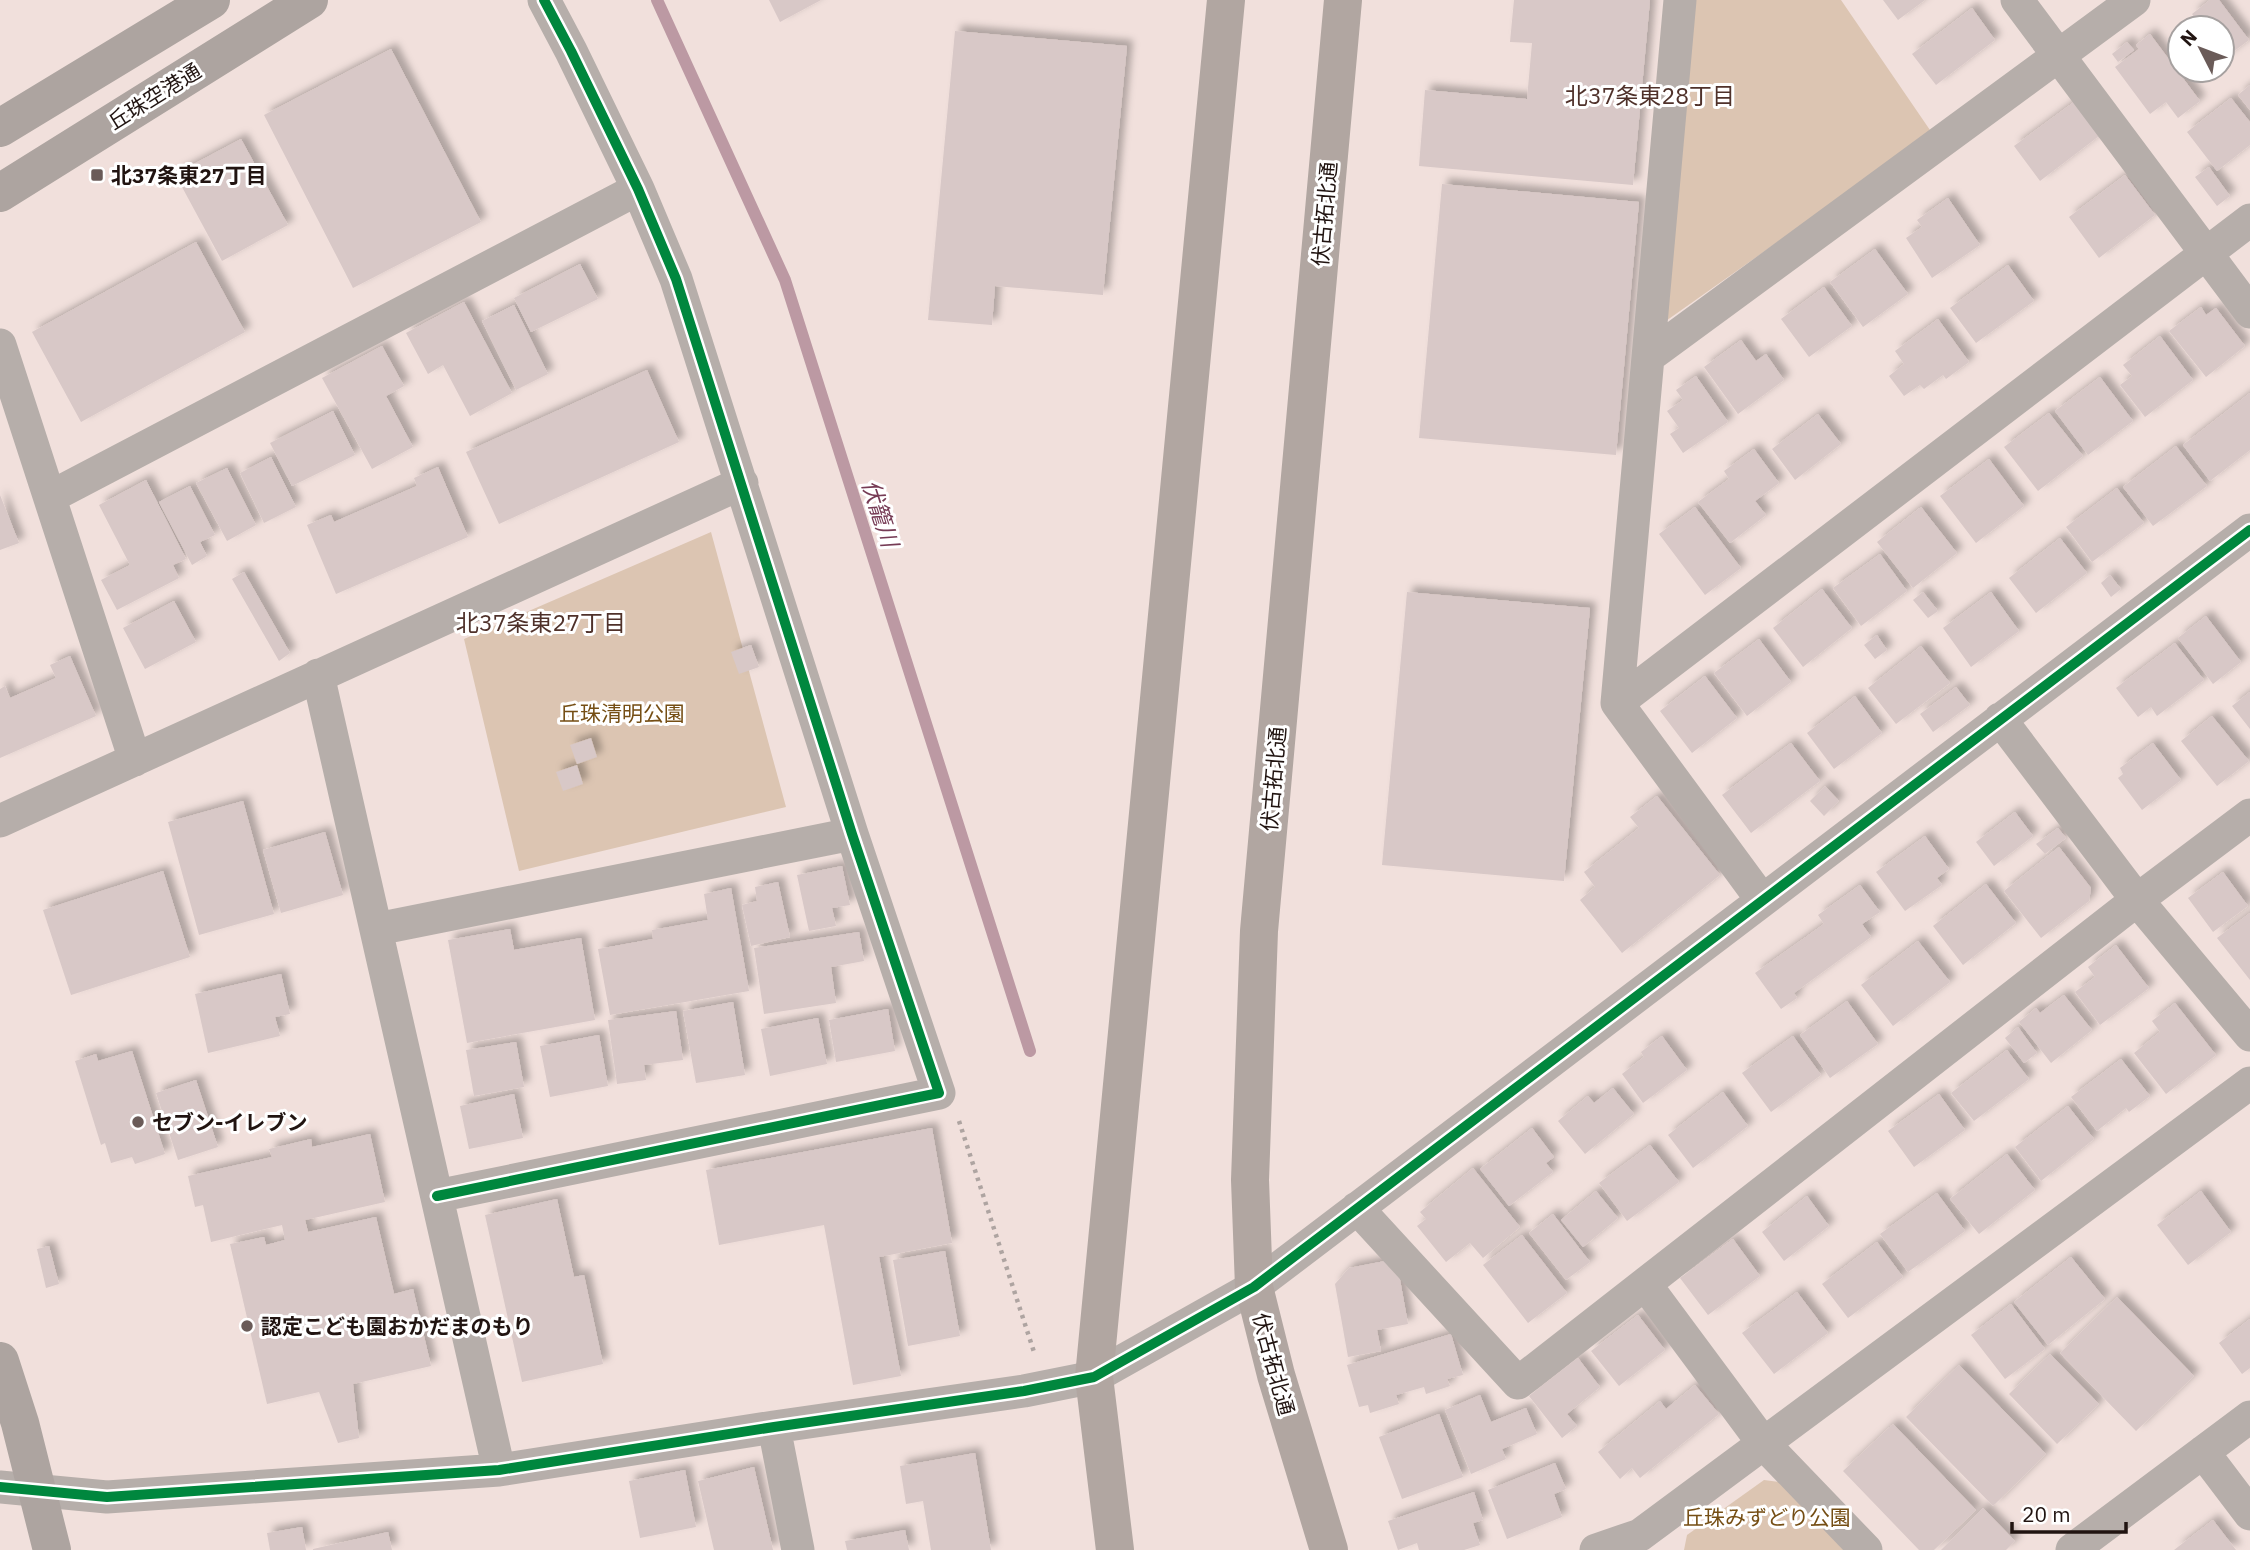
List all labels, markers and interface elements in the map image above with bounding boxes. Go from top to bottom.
north arrow [2166,14,2236,84]
text: N [2175,24,2202,51]
street label: 丘珠空港通 [102,56,206,136]
district label: 北37条東28丁目 [1565,80,1735,110]
street label: 伏古拓北通 [1305,160,1343,268]
place label: 北37条東27丁目 [111,161,266,189]
marker: 北37条東27丁目 [89,167,105,183]
water label: 伏籠川 [856,476,907,553]
district label: 北37条東27丁目 [456,607,626,637]
park label: 丘珠清明公園 [559,699,685,727]
street label: 伏古拓北通 [1254,725,1292,833]
place label: セブン-イレブン [152,1108,307,1136]
marker: セブン-イレブン [130,1114,146,1130]
street label: 伏古拓北通 [1247,1310,1301,1418]
place label: 認定こども園おかだまのもり [261,1312,534,1340]
marker: 認定こども園おかだまのもり [239,1318,255,1334]
scale bar [2012,1490,2126,1534]
text: 20 m [2022,1500,2071,1528]
park label: 丘珠みずどり公園 [1683,1503,1851,1531]

